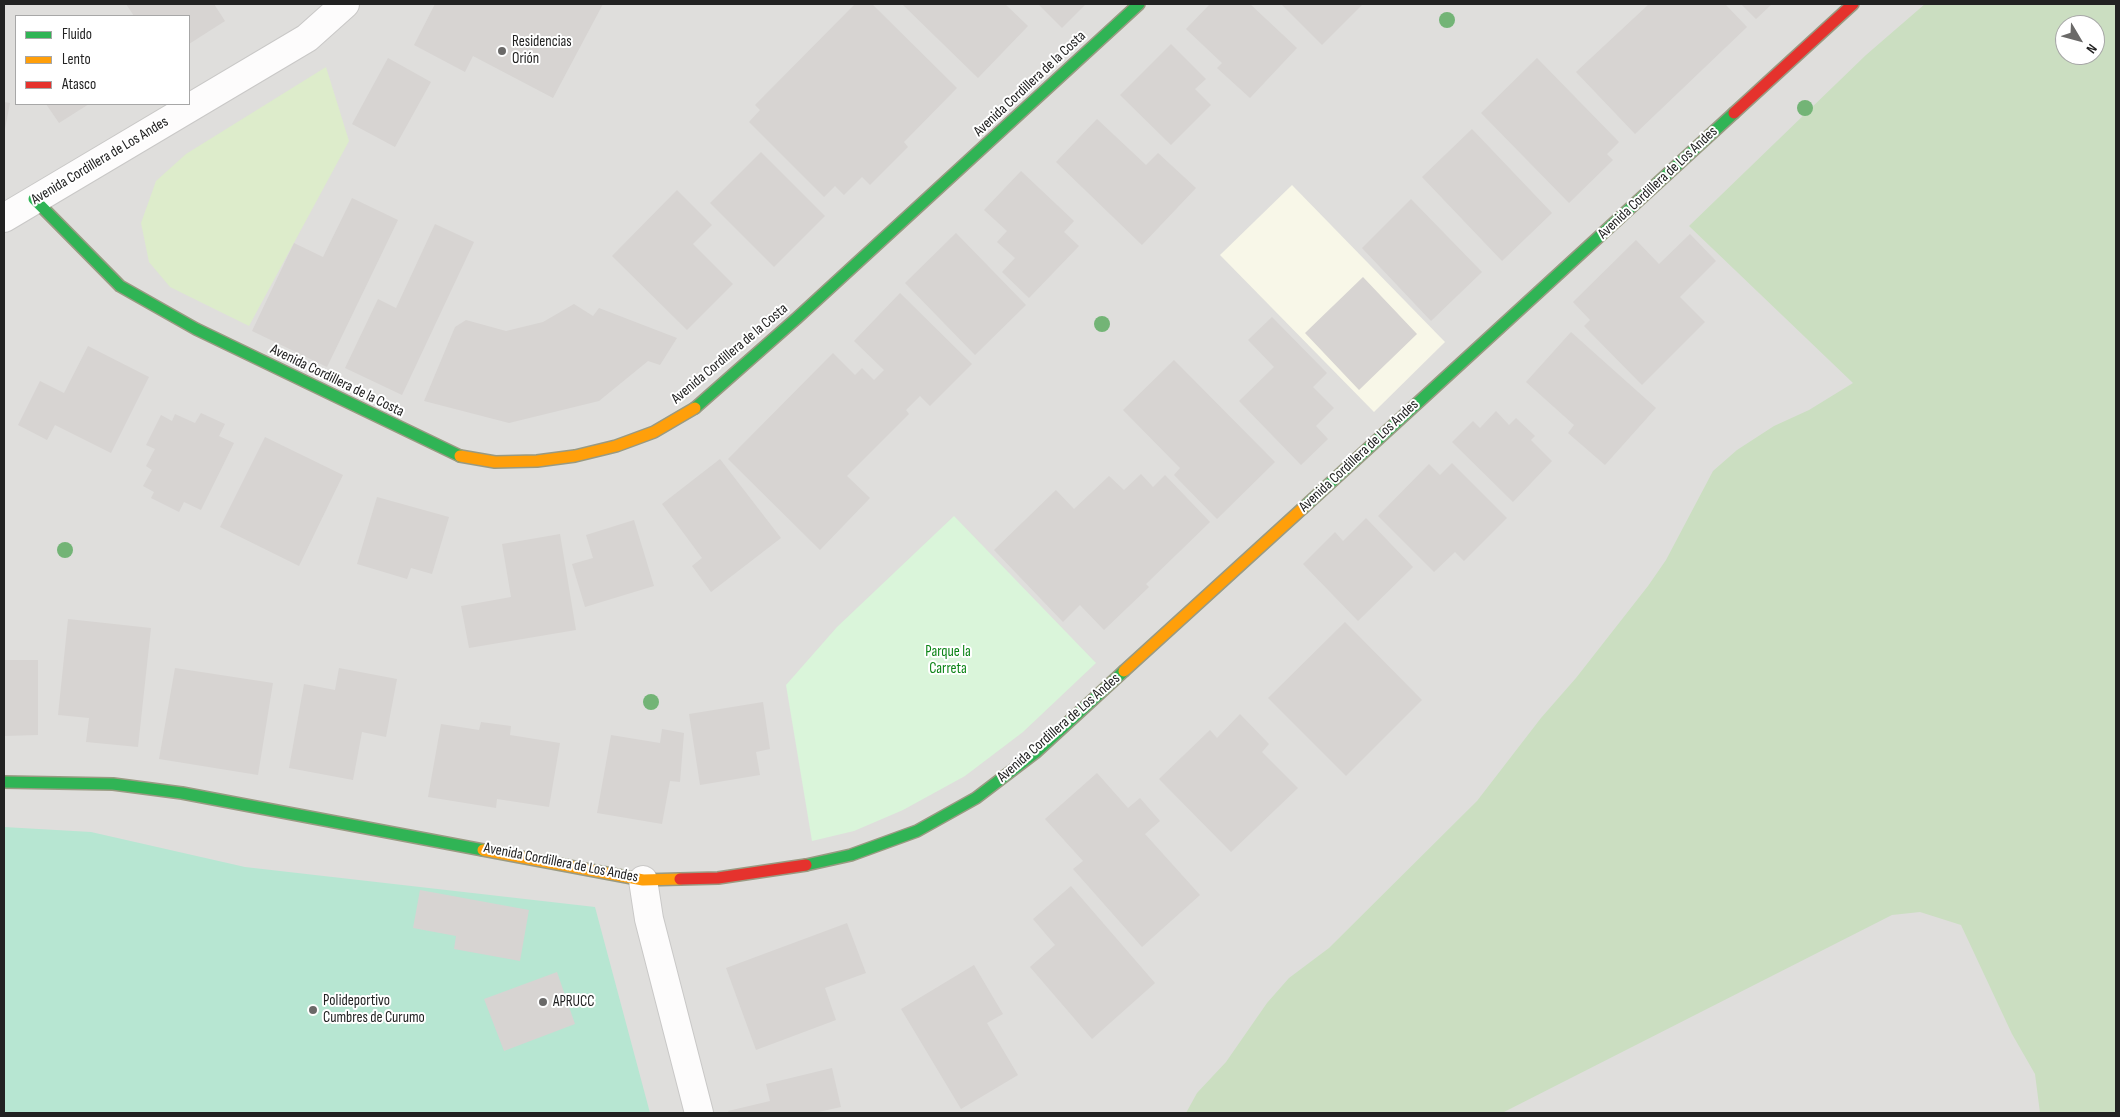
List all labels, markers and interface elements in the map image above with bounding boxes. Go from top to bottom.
legend [15,15,190,105]
north arrow [2055,15,2105,65]
text: Fluido [62,25,92,44]
street label: Avenida Cordillera de la Costa [970,27,1090,141]
place label: Residencias Orión [512,33,572,68]
text: N [2083,41,2101,57]
marker: Residencias Orión [496,45,508,57]
text: Lento [62,50,91,69]
text: Atasco [62,75,96,94]
street label: Avenida Cordillera de Los Andes [28,113,172,209]
street label: Avenida Cordillera de Los Andes [1595,123,1721,243]
street label: Avenida Cordillera de la Costa [668,300,792,408]
street label: Avenida Cordillera de la Costa [267,341,407,421]
street label: Avenida Cordillera de Los Andes [1296,396,1422,516]
park label: Parque la Carreta [925,643,971,678]
street label: Avenida Cordillera de Los Andes [994,670,1124,786]
street label: Avenida Cordillera de Los Andes [482,839,640,887]
place label: Polideportivo Cumbres de Curumo [323,992,425,1027]
place label: APRUCC [553,993,594,1011]
marker: APRUCC [537,996,549,1008]
marker: Polideportivo Cumbres de Curumo [307,1004,319,1016]

